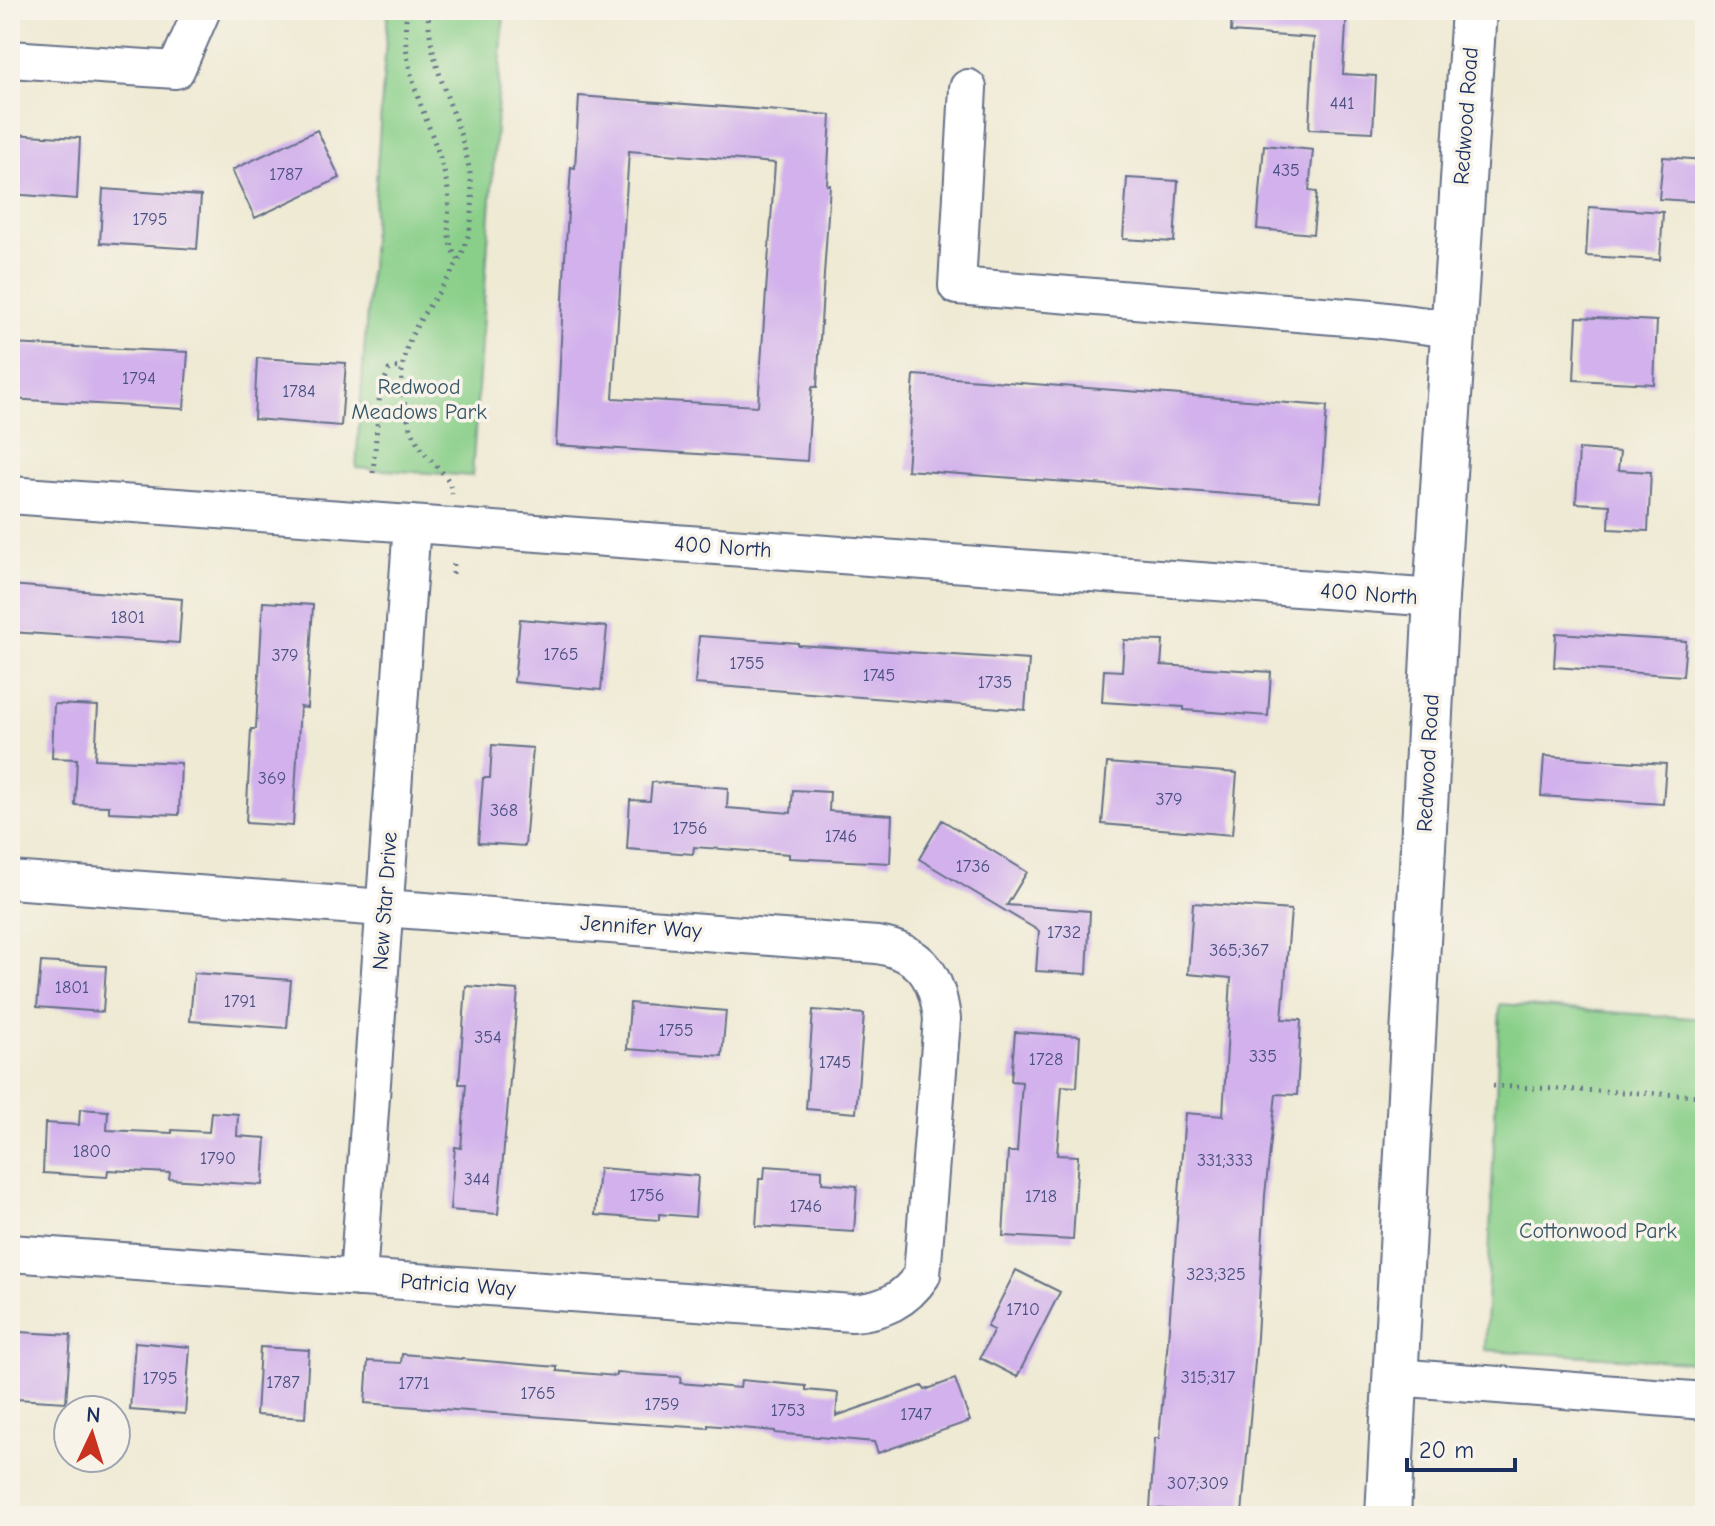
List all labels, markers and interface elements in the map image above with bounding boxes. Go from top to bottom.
street label: Redwood Road [1448,46,1484,186]
house number: 441 [1330,93,1354,114]
house number: 435 [1272,160,1300,181]
house number: 1787 [269,164,303,185]
house number: 1795 [133,209,167,230]
house number: 1794 [122,368,156,389]
park label: Redwood Meadows Park [351,374,487,425]
house number: 1784 [282,381,316,402]
street label: 400 North [673,531,773,563]
street label: 400 North [1319,578,1419,610]
house number: 1801 [111,607,145,628]
house number: 1765 [543,644,579,665]
house number: 379 [271,645,299,666]
house number: 1755 [729,653,765,674]
house number: 1745 [863,665,895,686]
house number: 1735 [978,672,1012,693]
street label: Redwood Road [1411,693,1445,833]
house number: 369 [258,768,286,789]
house number: 379 [1155,789,1183,810]
house number: 368 [490,800,518,821]
house number: 1756 [672,818,708,839]
house number: 1746 [825,826,857,847]
street label: New Star Drive [367,831,403,971]
house number: 1736 [956,856,990,877]
street label: Jennifer Way [579,910,703,944]
house number: 1732 [1047,922,1081,943]
house number: 365;367 [1209,940,1269,961]
house number: 1801 [55,977,89,998]
house number: 1791 [224,991,256,1012]
house number: 1755 [658,1020,694,1041]
house number: 354 [474,1027,502,1048]
house number: 335 [1249,1046,1277,1067]
house number: 1728 [1029,1049,1063,1070]
house number: 1745 [819,1052,851,1073]
house number: 1800 [73,1141,111,1162]
house number: 1790 [200,1148,236,1169]
house number: 331;333 [1197,1150,1253,1171]
house number: 344 [464,1169,490,1190]
house number: 1756 [629,1185,665,1206]
house number: 1718 [1025,1186,1057,1207]
house number: 1746 [790,1196,822,1217]
park label: Cottonwood Park [1519,1218,1677,1244]
house number: 323;325 [1186,1264,1246,1285]
street label: Patricia Way [399,1268,517,1302]
house number: 1710 [1006,1299,1040,1320]
house number: 315;317 [1181,1367,1236,1388]
house number: 1795 [143,1368,177,1389]
house number: 1787 [266,1372,300,1393]
house number: 1771 [398,1373,430,1394]
house number: 1765 [520,1383,556,1404]
north arrow [52,1394,132,1474]
house number: 1759 [645,1394,679,1415]
house number: 1753 [771,1400,805,1421]
text: N [85,1402,101,1429]
house number: 1747 [900,1404,932,1425]
scale bar [1407,1422,1515,1472]
text: 20 m [1419,1436,1474,1464]
house number: 307;309 [1167,1473,1229,1494]

